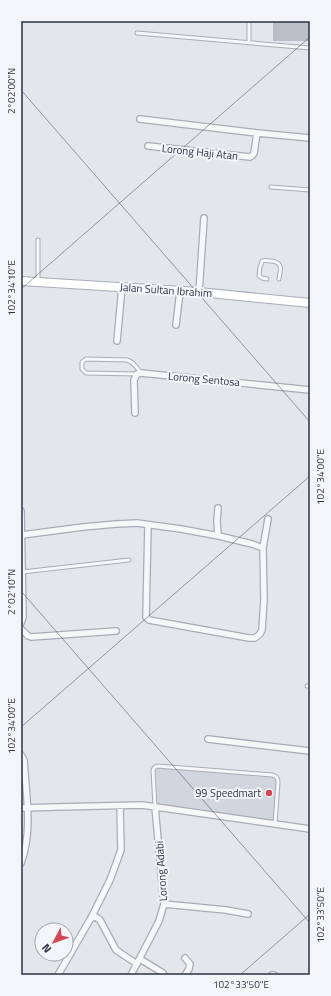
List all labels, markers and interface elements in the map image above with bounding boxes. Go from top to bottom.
text: 2°02'00"N [4,68,19,114]
street label: Lorong Haji Atan [161,140,239,164]
text: 102°34'10"E [4,259,19,316]
street label: Jalan Sultan Ibrahim [119,279,213,301]
street label: Lorong Sentosa [167,368,241,390]
text: 102°34'00"E [313,448,328,505]
text: 2°02'10"N [4,569,19,615]
text: 102°34'00"E [4,697,19,754]
place label: 99 Speedmart [195,785,261,801]
marker: 99 Speedmart [264,788,274,798]
street label: Lorong Adabi [151,840,171,902]
text: 102°33'50"E [313,886,328,943]
north arrow [34,922,74,962]
text: N [38,940,55,957]
text: 102°33'50"E [213,977,270,992]

